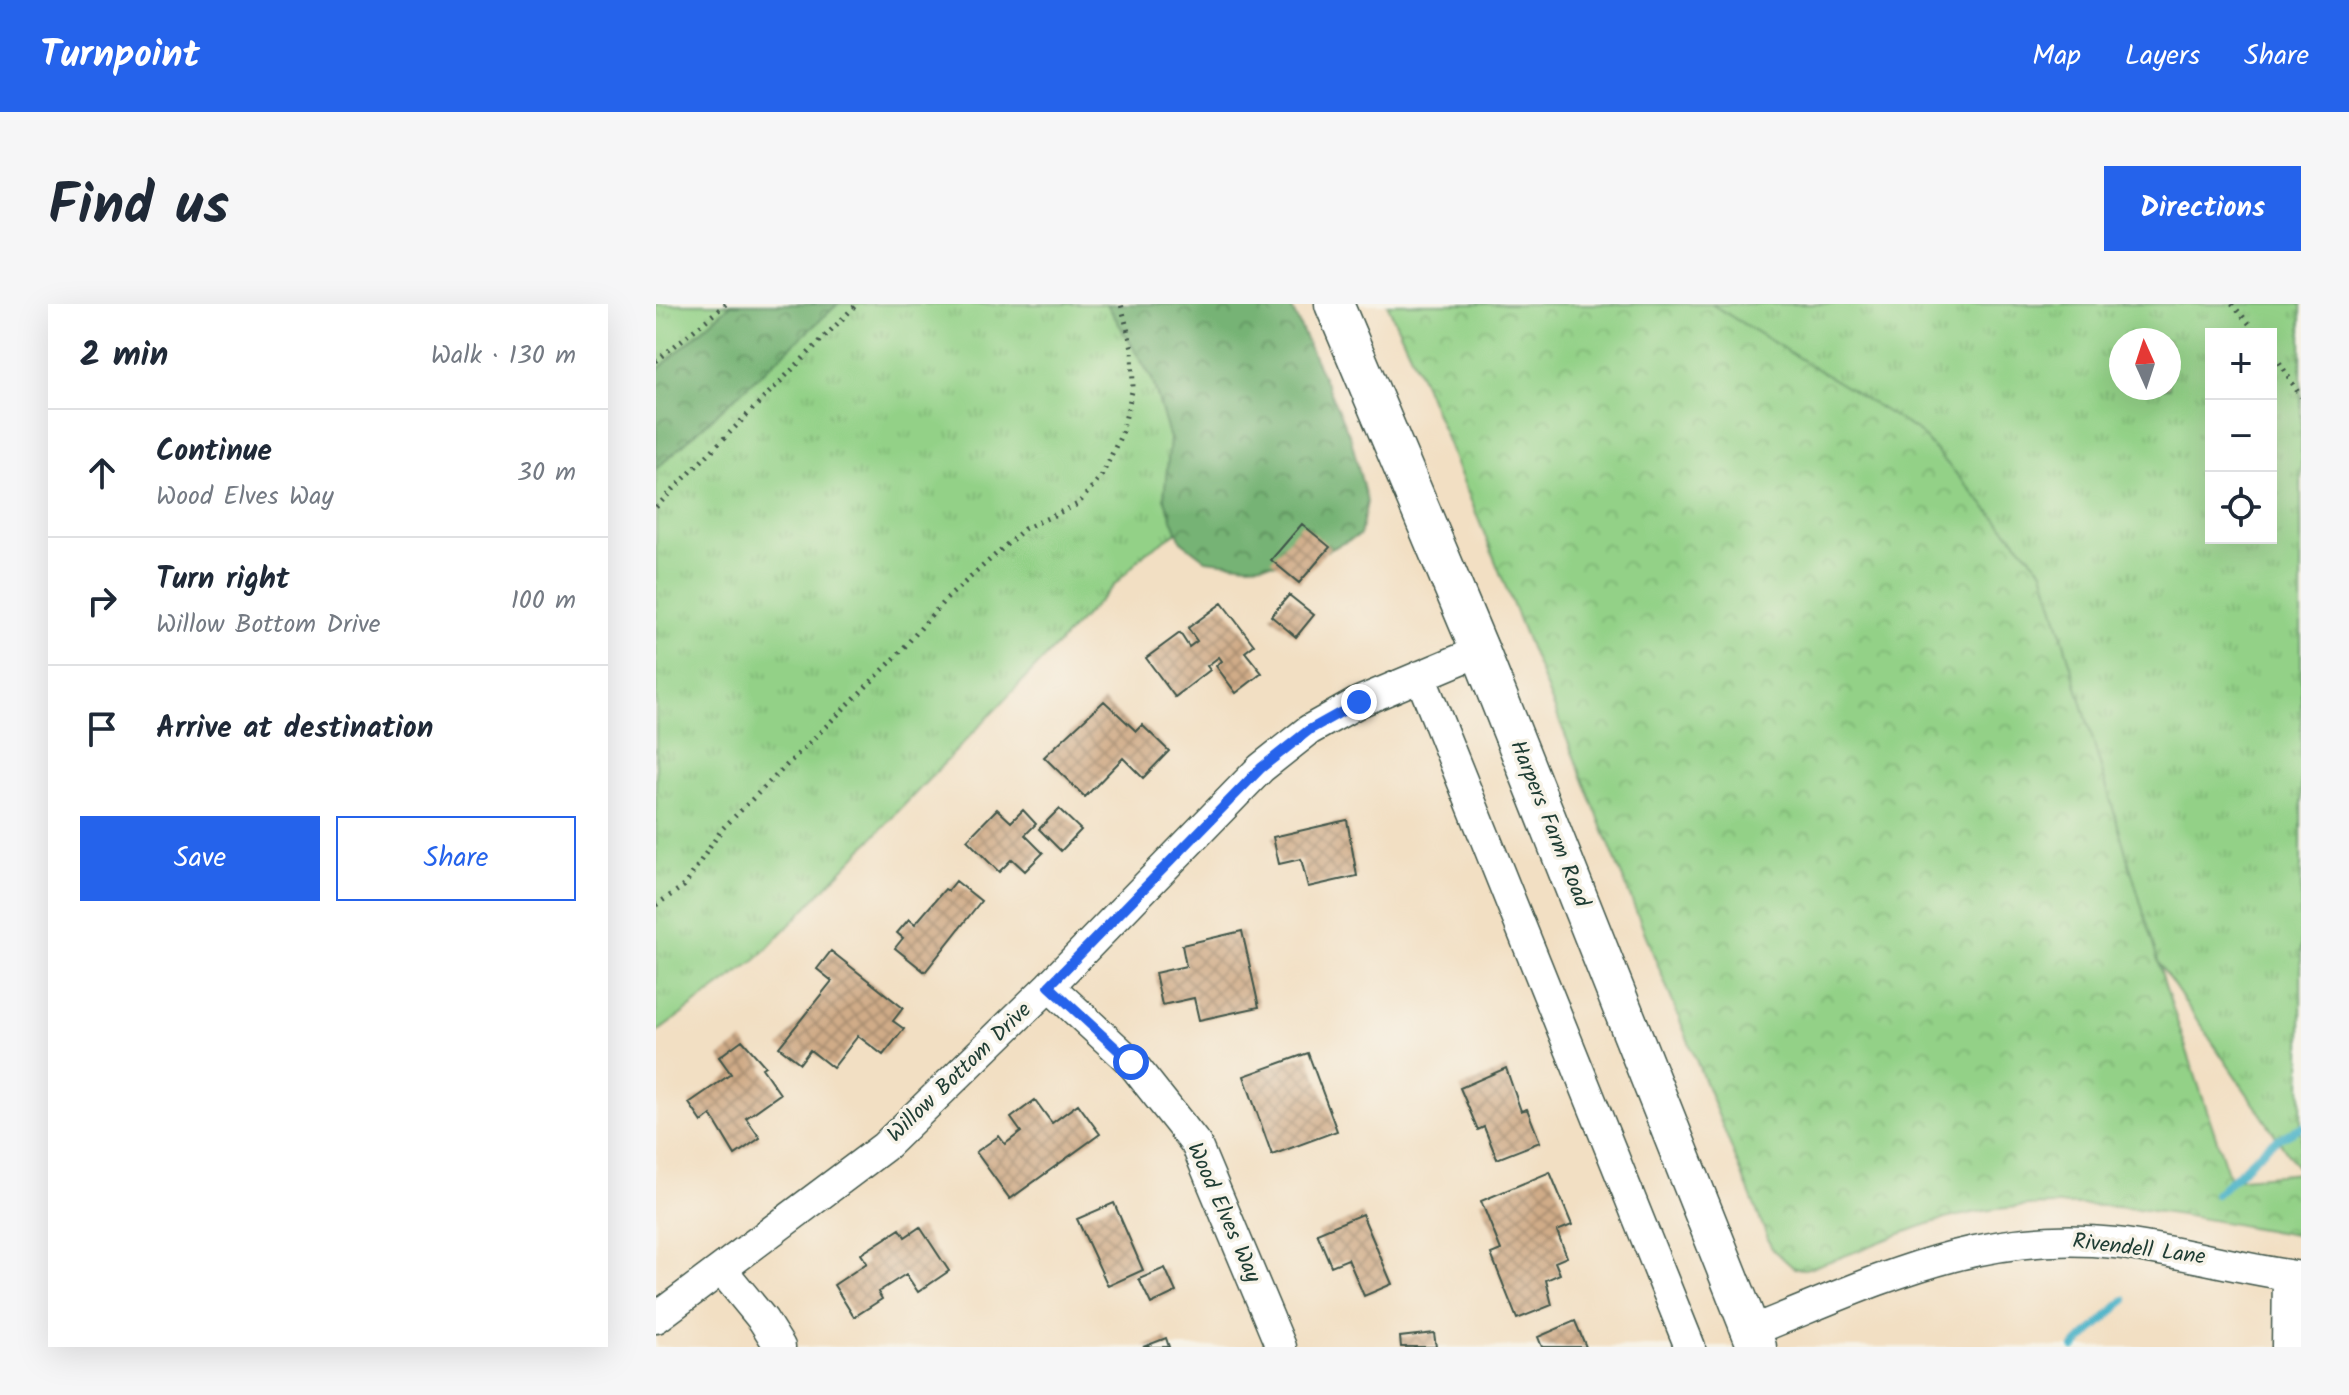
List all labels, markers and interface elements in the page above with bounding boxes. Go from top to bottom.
text: Turnpoint [40,26,200,86]
text: Map [2032,34,2081,79]
text: Layers [2125,34,2200,79]
text: Share [2244,34,2309,79]
text: Find us [48,163,229,253]
button: Directions [2104,166,2301,251]
north arrow [2109,328,2181,400]
map controls [2205,328,2277,544]
button: + [2205,328,2277,400]
text: 2 min [80,329,168,383]
text: Walk · 130 m [431,335,576,377]
button: − [2205,400,2277,472]
text: Continue [156,428,272,476]
icon: ahead [80,451,124,495]
text: 30 m [517,452,576,494]
button: locate [2205,472,2277,544]
text: Wood Elves Way [156,476,334,518]
text: Turn right [156,556,289,604]
icon: right [80,579,124,623]
text: 100 m [511,580,576,622]
text: Willow Bottom Drive [156,604,381,646]
route end [1341,684,1377,720]
text: Arrive at destination [156,705,433,753]
icon: arrive [80,707,124,751]
street label: Harpers Farm Road [1499,735,1599,914]
button: Save [80,816,320,901]
button: Share [336,816,576,901]
street label: Willow Bottom Drive [880,994,1041,1152]
route start [1113,1044,1149,1080]
street label: Wood Elves Way [1176,1137,1270,1289]
street label: Rivendell Lane [2071,1224,2207,1276]

